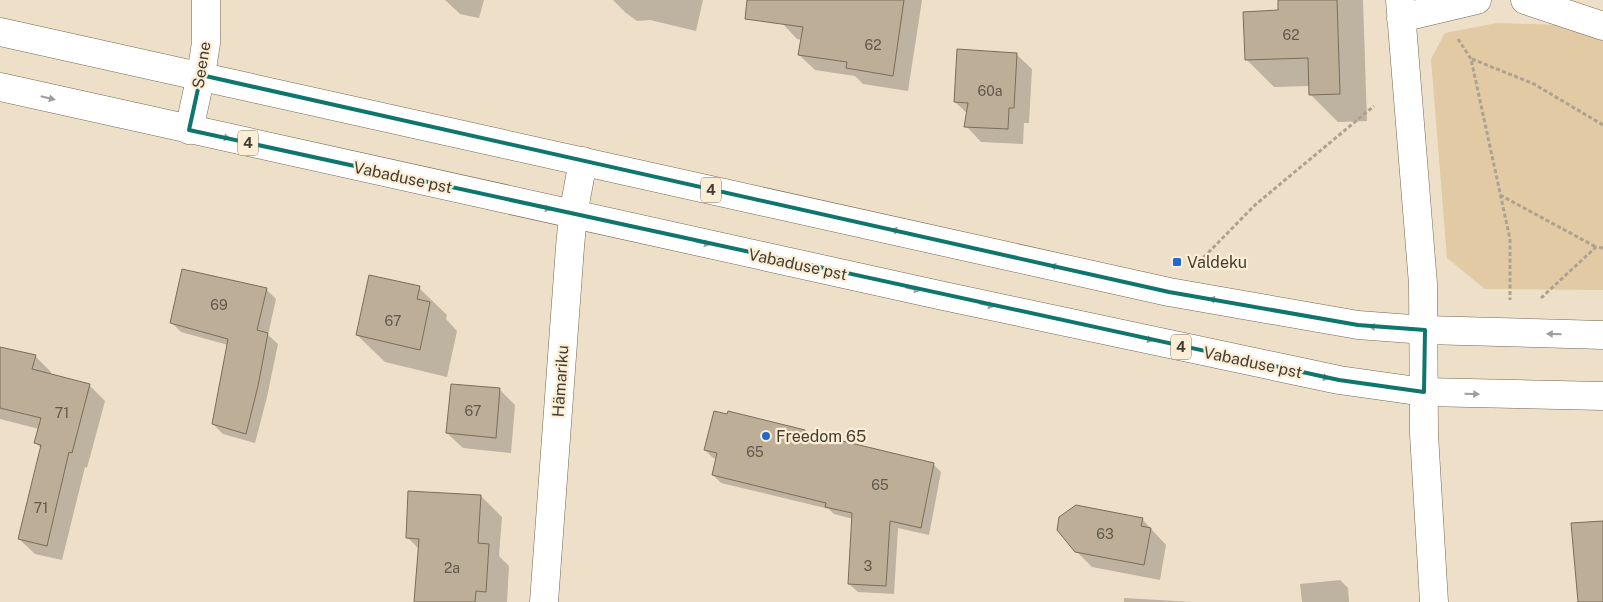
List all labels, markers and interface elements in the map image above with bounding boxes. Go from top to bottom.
house number: 62 [1282,27,1300,43]
house number: 62 [864,37,882,53]
street label: Seene [188,40,215,90]
house number: 60a [978,83,1002,99]
one-way arrow [40,94,55,102]
road number: 4 [238,130,258,156]
one-way arrow [216,133,231,141]
street label: Vabaduse pst [352,158,454,197]
road number: 4 [701,178,721,202]
one-way arrow [537,204,552,212]
one-way arrow [891,227,906,235]
one-way arrow [696,239,711,247]
street label: Vabaduse pst [747,245,849,284]
place label: Valdeku [1187,253,1247,272]
marker: Valdeku [1171,256,1183,268]
one-way arrow [1049,263,1064,271]
one-way arrow [906,285,921,293]
one-way arrow [1208,296,1223,304]
house number: 69 [210,297,228,313]
one-way arrow [979,301,994,309]
house number: 67 [385,313,401,329]
one-way arrow [1368,322,1384,330]
one-way arrow [1546,330,1562,338]
road number: 4 [1171,334,1191,360]
one-way arrow [1138,335,1153,343]
street label: Vabaduse pst [1202,343,1304,382]
street label: Hämariku [549,344,572,418]
one-way arrow [1314,373,1330,381]
one-way arrow [1465,390,1481,398]
house number: 67 [465,403,481,419]
house number: 71 [55,405,69,421]
place label: Freedom 65 [776,427,866,446]
marker: Freedom 65 [760,430,772,442]
house number: 65 [746,444,764,460]
house number: 65 [871,477,889,493]
house number: 71 [34,500,48,516]
house number: 63 [1096,526,1114,542]
house number: 3 [864,558,873,574]
house number: 2a [444,560,460,576]

